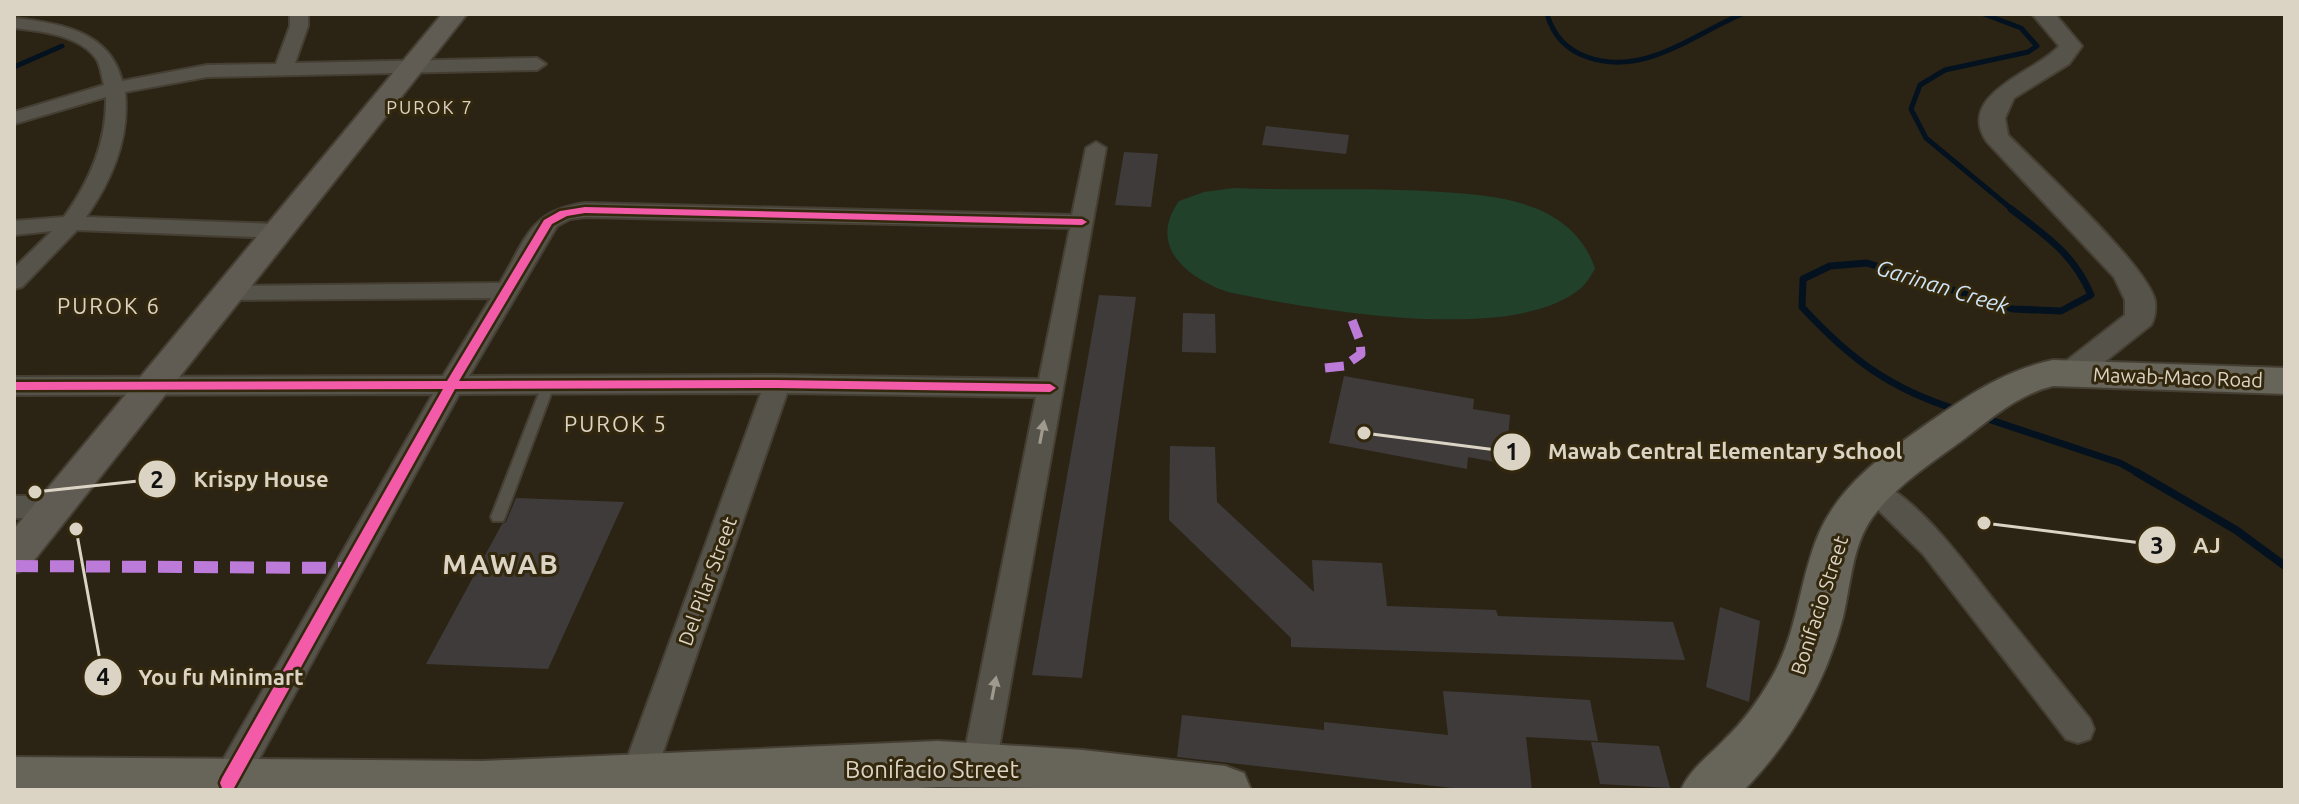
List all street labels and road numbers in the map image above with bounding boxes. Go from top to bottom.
street label: Mawab-Maco Road [2093,363,2263,391]
street label: Del Pilar Street [673,513,741,649]
street label: Bonifacio Street [1786,532,1852,677]
street label: Bonifacio Street [845,756,1019,783]

